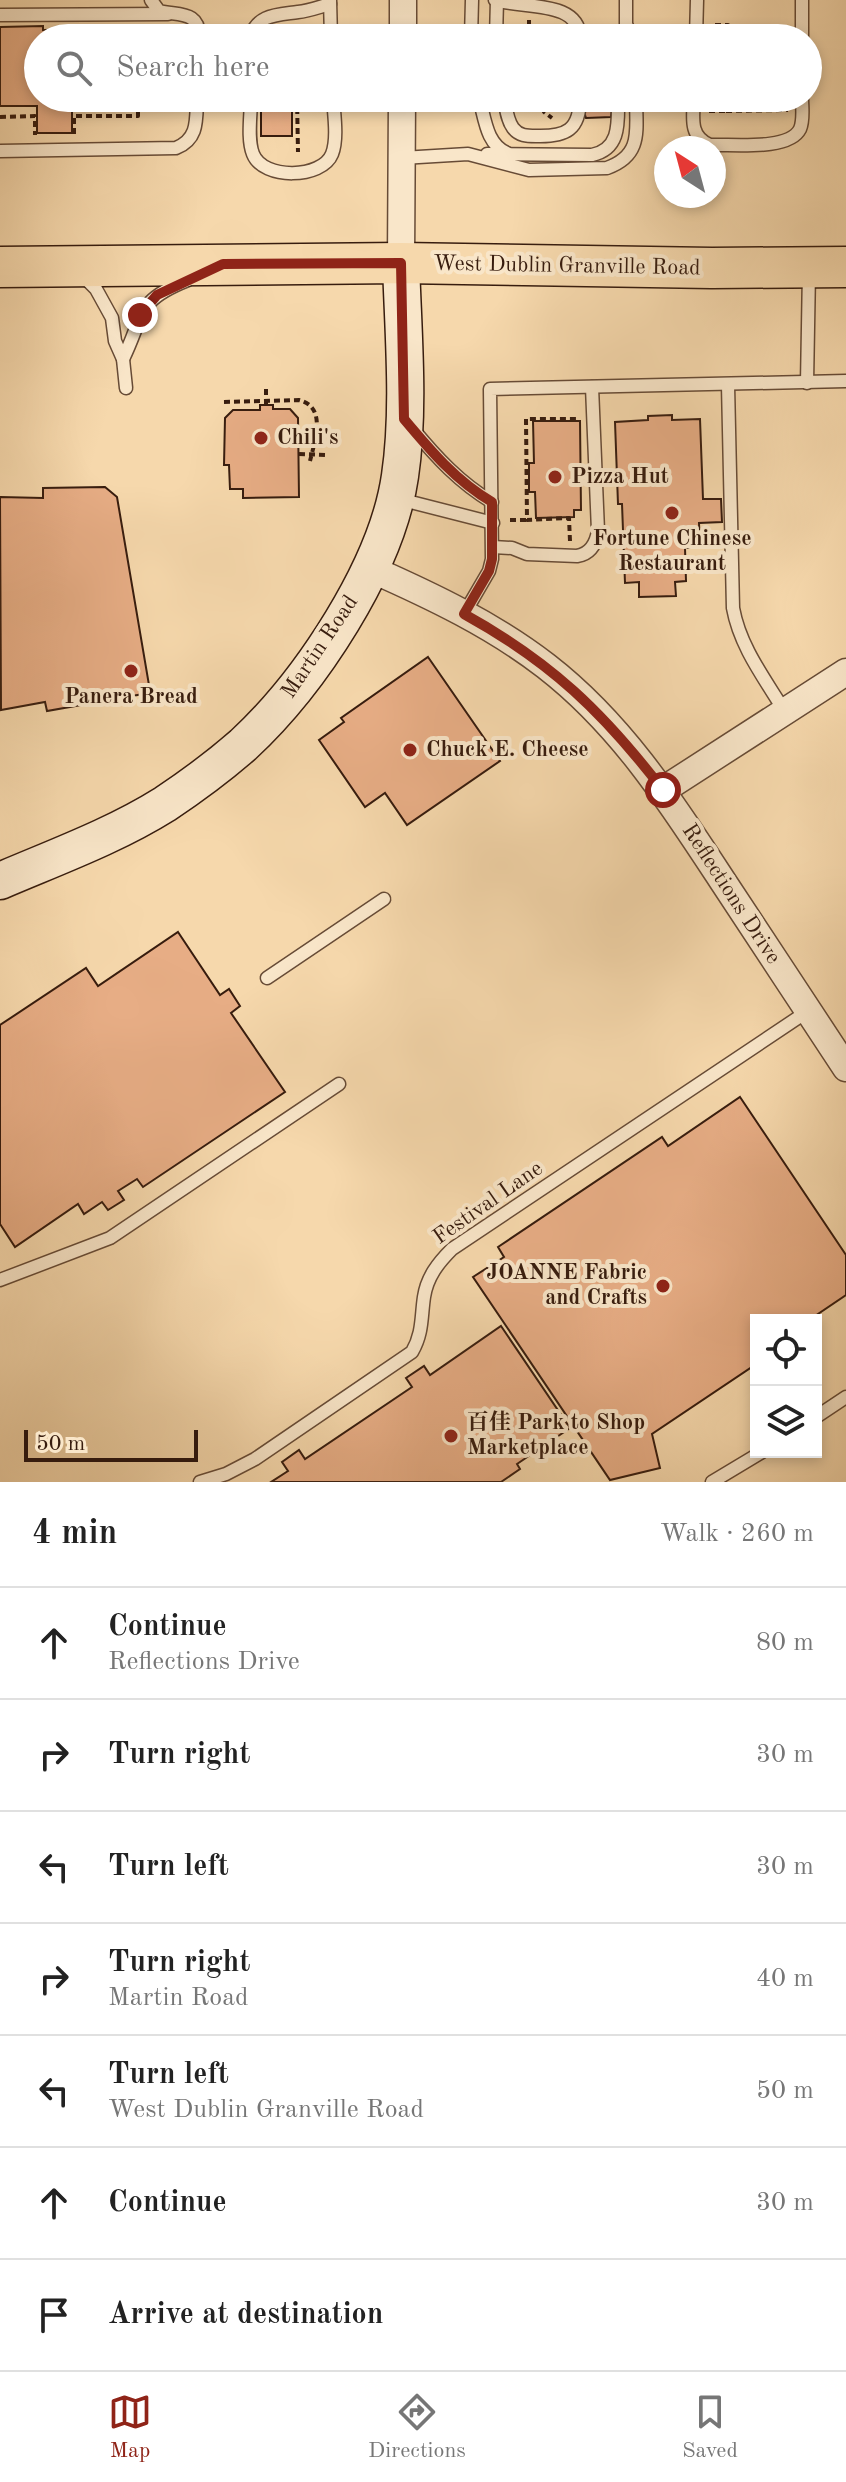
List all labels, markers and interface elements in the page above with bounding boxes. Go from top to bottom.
search box [24,24,822,112]
icon: search [52,46,96,90]
text: Search here [116,53,270,83]
north arrow [654,136,726,208]
street label: West Dublin Granville Road [433,253,701,279]
route end [122,297,158,333]
place label: Chili's [277,427,338,449]
marker: Chili's [252,429,270,447]
place label: Pizza Hut [571,466,669,488]
marker: Pizza Hut [546,468,564,486]
marker: Fortune Chinese Restaurant [663,504,681,522]
place label: Fortune Chinese Restaurant [592,528,752,575]
street label: Martin Road [278,592,362,702]
marker: Panera Bread [122,662,140,680]
place label: Panera Bread [64,686,198,708]
place label: Chuck E. Cheese [426,739,589,761]
marker: Chuck E. Cheese [401,741,419,759]
route start [645,772,681,808]
street label: Reflections Drive [678,820,784,968]
street label: Festival Lane [429,1157,547,1249]
place label: JOANNE Fabric and Crafts [486,1262,647,1309]
marker: JOANNE Fabric and Crafts [654,1277,672,1295]
map controls [750,1314,822,1458]
button: locate [750,1314,822,1386]
button: layers [750,1386,822,1458]
place label: 百佳 Park to Shop Marketplace [467,1410,645,1459]
scale bar [24,1426,198,1462]
marker: 百佳 Park to Shop Marketplace [442,1427,460,1445]
text: 50 m [36,1433,85,1455]
text: 4 min [32,1517,117,1551]
text: Walk · 260 m [660,1521,814,1547]
text: Continue [108,1612,227,1642]
icon: ahead [32,1621,76,1665]
text: 80 m [756,1630,814,1656]
text: Reflections Drive [108,1649,300,1675]
icon: right [32,1733,76,1777]
text: Turn right [108,1740,250,1770]
text: 30 m [756,1742,814,1768]
icon: left [32,1845,76,1889]
text: Turn left [108,1852,229,1882]
text: 30 m [756,1854,814,1880]
text: Turn right [108,1948,250,1978]
icon: right [32,1957,76,2001]
text: 40 m [756,1966,814,1992]
text: Martin Road [108,1985,249,2011]
text: Turn left [108,2060,229,2090]
icon: left [32,2069,76,2113]
text: 50 m [756,2078,814,2104]
text: West Dublin Granville Road [108,2097,424,2123]
icon: ahead [32,2181,76,2225]
text: Continue [108,2188,227,2218]
text: 30 m [756,2190,814,2216]
icon: arrive [32,2293,76,2337]
text: Arrive at destination [108,2300,383,2330]
tab: Map [108,2390,152,2465]
tab: Directions [368,2390,466,2465]
tab: Saved [682,2390,738,2465]

